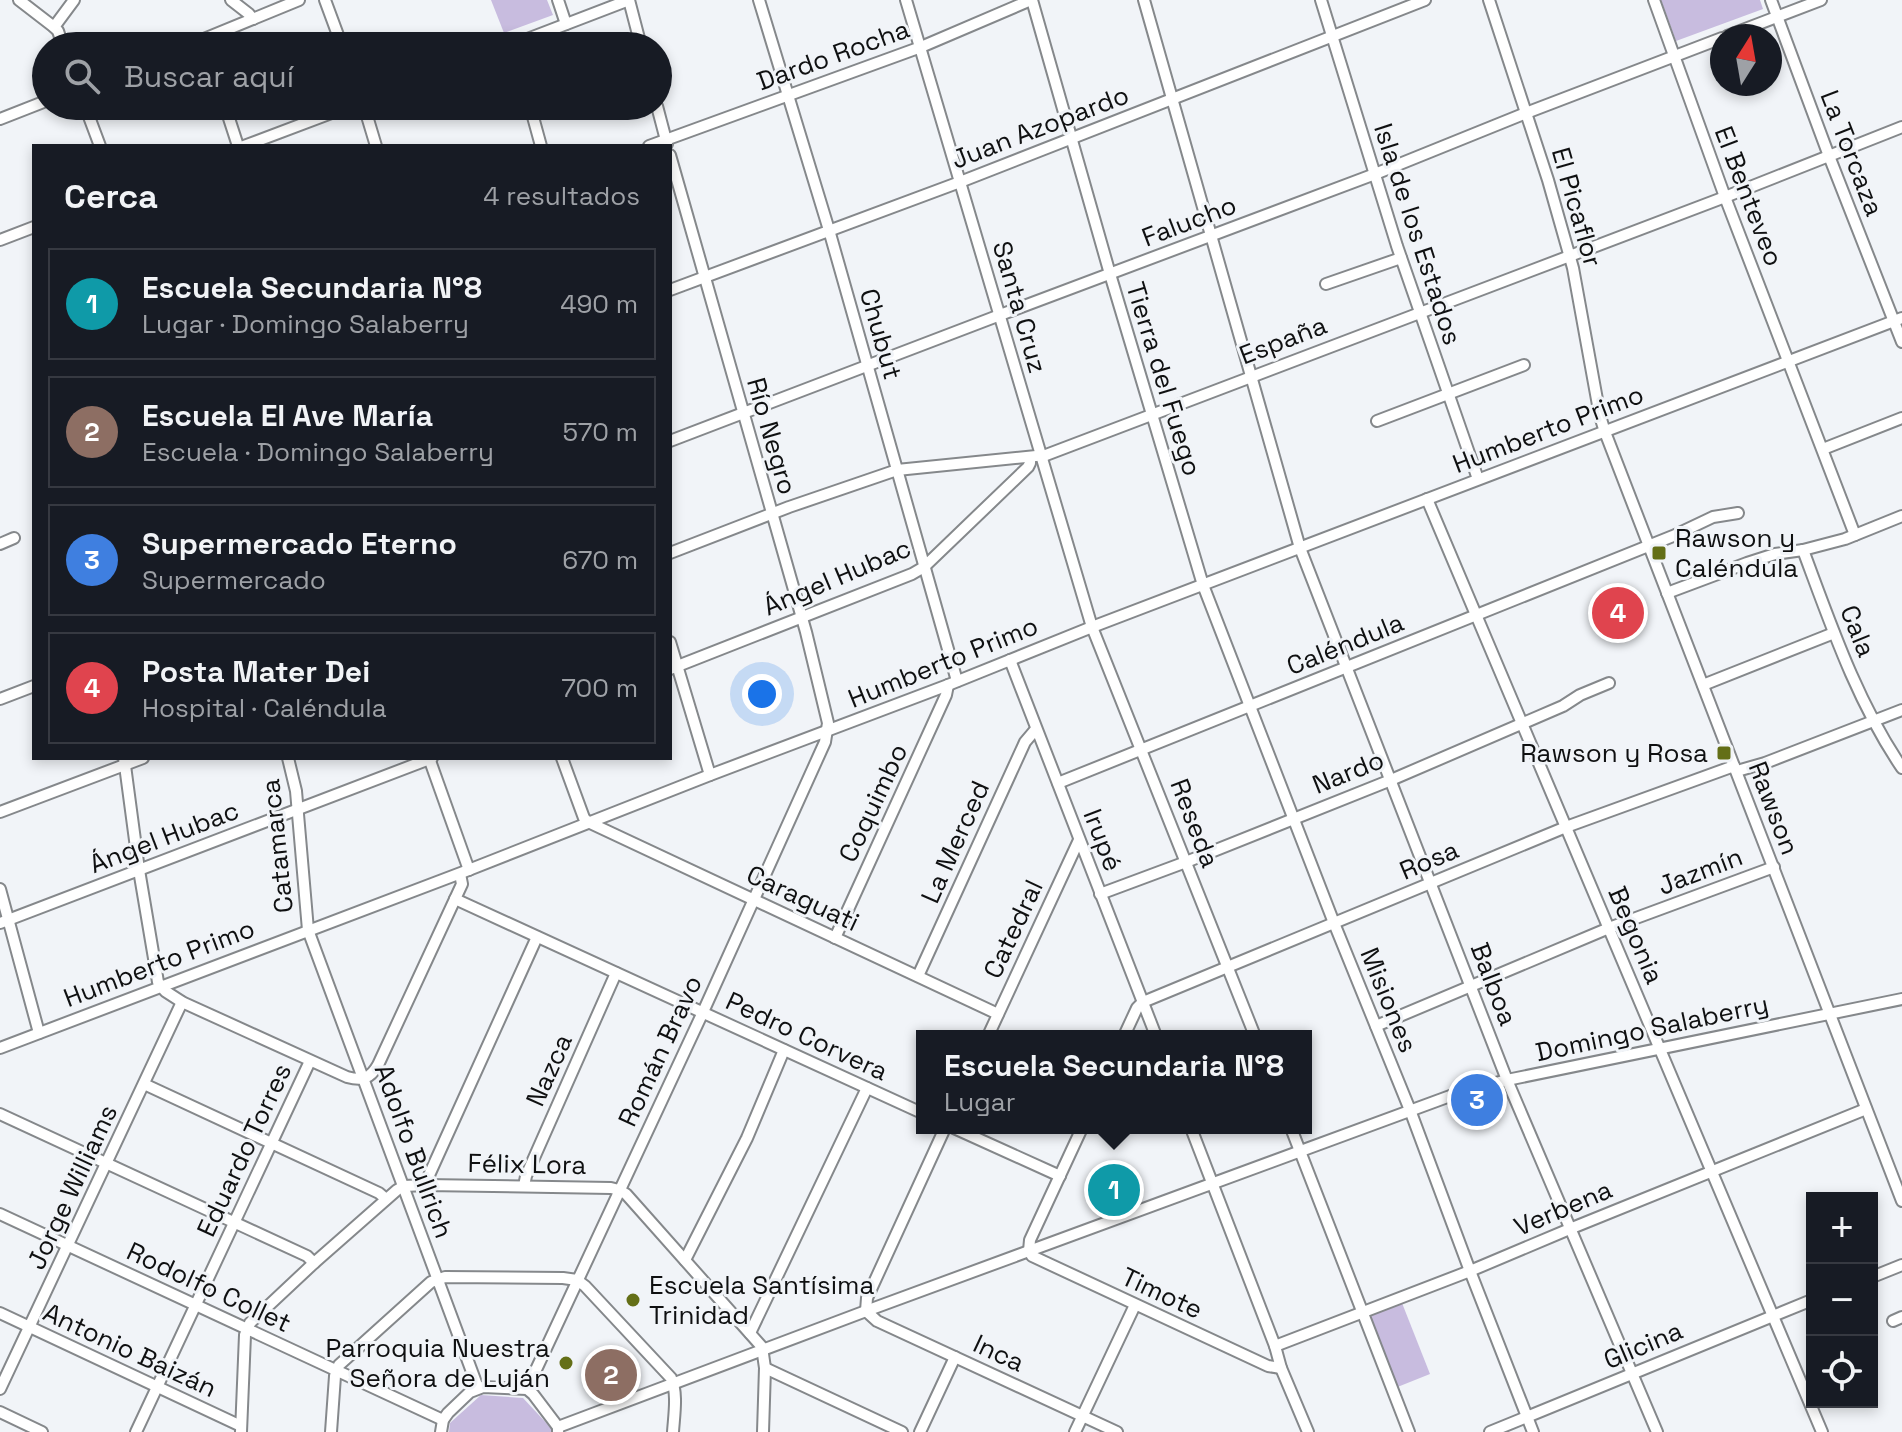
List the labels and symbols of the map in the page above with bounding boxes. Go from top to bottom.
street label: Dardo Rocha [752,12,914,98]
north arrow [1710,24,1782,96]
street label: Juan Azopardo [947,78,1133,176]
street label: La Torcaza [1812,85,1892,221]
street label: Isla de los Estados [1366,119,1470,349]
street label: El Benteveo [1707,121,1791,271]
street label: El Picaflor [1544,143,1610,271]
street label: Falucho [1137,187,1241,255]
street label: Santa Cruz [985,237,1055,377]
street label: Tierra del Fuego [1118,278,1210,480]
street label: Chubut [852,285,910,383]
street label: España [1234,308,1332,372]
street label: Río Negro [739,374,805,498]
street label: Humberto Primo [1448,377,1648,481]
place label: Rawson y Caléndula [1675,521,1798,585]
street label: Ángel Hubac [758,531,916,623]
marker: Rawson y Caléndula [1650,544,1668,562]
pin: 4 [1592,583,1644,643]
street label: Cala [1832,600,1884,662]
street label: Caléndula [1281,605,1409,683]
street label: Humberto Primo [843,608,1043,716]
your location [742,674,782,714]
place label: Rawson y Rosa [1520,736,1708,770]
street label: Coquimbo [831,738,915,868]
street label: Nardo [1307,742,1389,802]
marker: Rawson y Rosa [1715,744,1733,762]
street label: Rawson [1741,756,1807,860]
street label: Reseda [1163,774,1227,872]
street label: La Merced [913,775,997,909]
street label: Catamarca [253,777,301,915]
street label: Ángel Hubac [84,793,244,881]
street label: Irupé [1076,804,1130,876]
street label: Rosa [1394,832,1464,888]
street label: Jazmín [1653,839,1747,903]
street label: Caraguati [741,857,865,939]
street label: Catedral [975,874,1051,984]
street label: Begonia [1600,881,1672,989]
street label: Humberto Primo [59,911,259,1015]
street label: Balboa [1463,938,1525,1030]
street label: Misiones [1353,943,1425,1057]
street label: Román Bravo [610,970,710,1132]
street label: Pedro Corvera [720,984,894,1088]
street label: Domingo Salaberry [1532,987,1772,1069]
street label: Nazca [518,1028,580,1112]
street label: Eduardo Torres [189,1058,299,1242]
street label: Adolfo Bullrich [367,1059,461,1243]
pin: 3 [1451,1070,1503,1130]
street label: Jorge Williams [19,1099,125,1275]
street label: Félix Lora [467,1146,587,1182]
pin: 1 [1088,1160,1140,1220]
street label: Verbena [1509,1172,1617,1244]
street label: Rodolfo Collet [121,1234,297,1340]
street label: Timote [1116,1259,1208,1327]
place label: Escuela Santísima Trinidad [649,1268,874,1332]
marker: Escuela Santísima Trinidad [624,1291,642,1309]
street label: Antonio Baizán [38,1295,222,1405]
street label: Glicina [1598,1313,1688,1377]
street label: Inca [968,1326,1030,1380]
place label: Parroquia Nuestra Señora de Luján [326,1331,550,1395]
pin: 2 [585,1345,637,1405]
marker: Parroquia Nuestra Señora de Luján [557,1354,575,1372]

